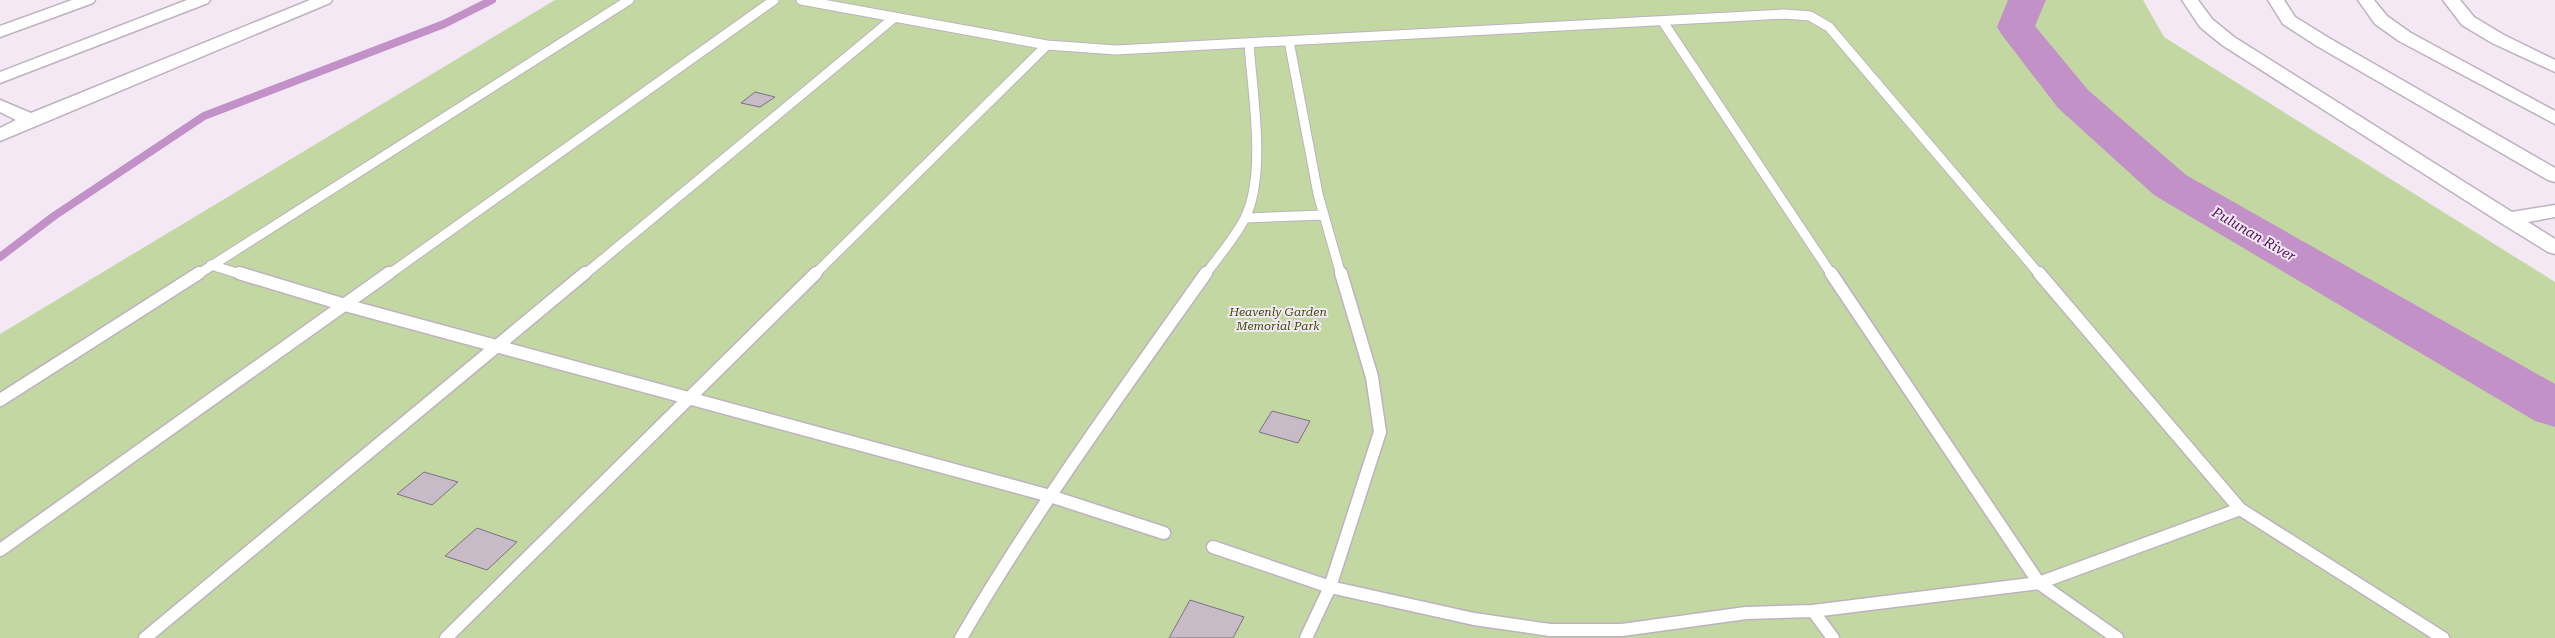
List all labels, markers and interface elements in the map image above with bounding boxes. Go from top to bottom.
water label: Pulunan River [2209,203,2299,264]
park label: Heavenly Garden Memorial Park [1228,305,1327,333]

